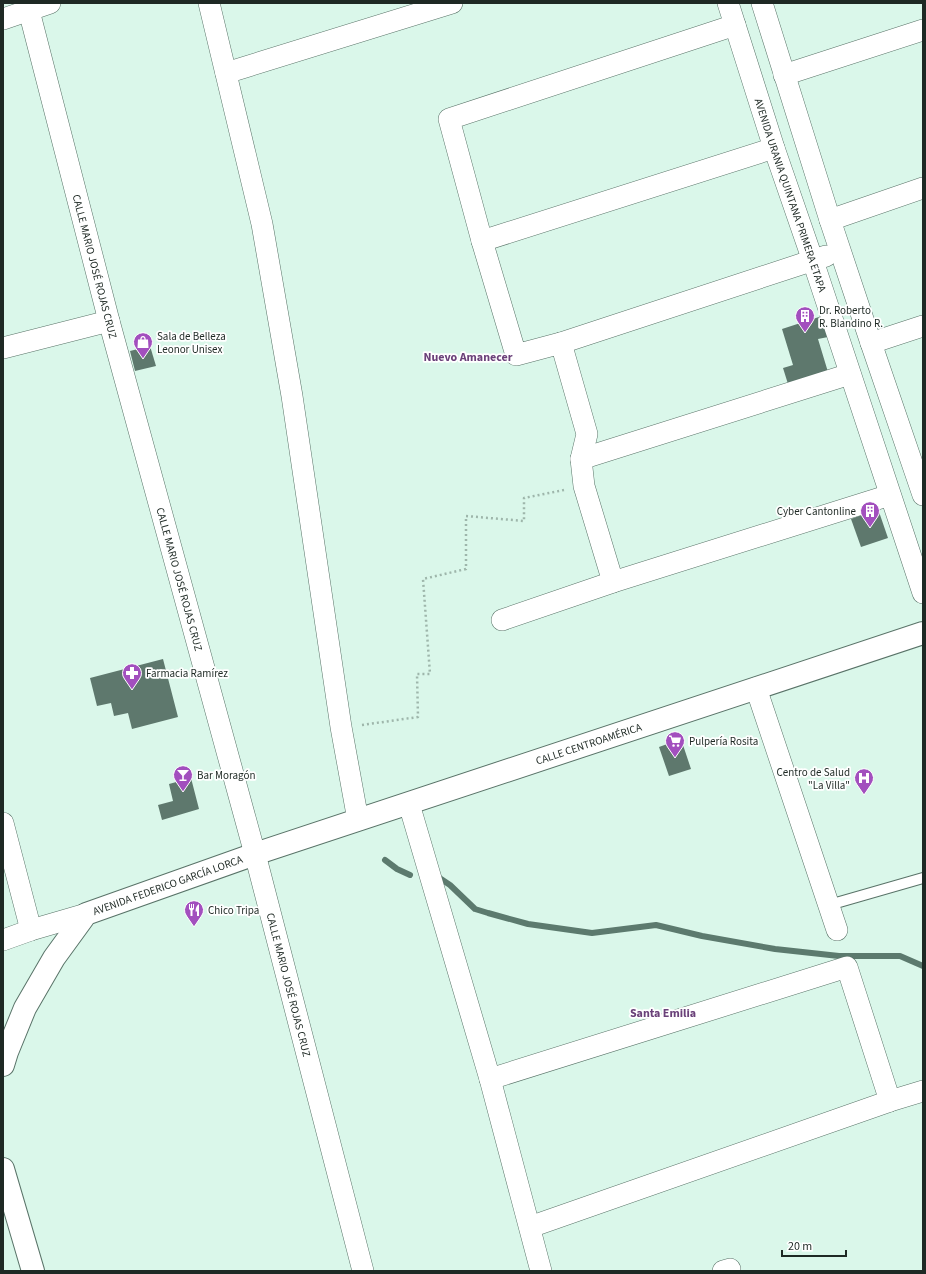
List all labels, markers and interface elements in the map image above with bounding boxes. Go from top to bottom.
street label: AVENIDA URANIA QUINTANA PRIMERA ETAPA [751,96,830,294]
street label: CALLE MARIO JOSÉ ROJAS CRUZ [69,193,120,340]
place label: Dr. Roberto R. Blandino R. [819,303,883,331]
building icon: Dr. Roberto R. Blandino R. [794,305,816,333]
place label: Sala de Belleza Leonor Unisex [157,329,226,357]
shop icon: Sala de Belleza Leonor Unisex [132,331,154,359]
district label: Nuevo Amanecer [423,349,513,366]
building icon: Cyber Cantonline [859,500,881,528]
place label: Cyber Cantonline [777,504,857,519]
street label: CALLE MARIO JOSÉ ROJAS CRUZ [152,506,206,653]
pharmacy icon: Farmacia Ramírez [121,662,143,690]
place label: Farmacia Ramírez [146,666,228,681]
street label: CALLE CENTROAMÉRICA [534,720,644,769]
supermarket icon: Pulpería Rosita [664,730,686,758]
place label: Pulpería Rosita [689,734,758,749]
bar icon: Bar Moragón [172,764,194,792]
place label: Centro de Salud "La Villa" [777,765,850,793]
hospital icon: Centro de Salud "La Villa" [853,767,875,795]
place label: Bar Moragón [197,768,255,783]
street label: AVENIDA FEDERICO GARCÍA LORCA [91,852,245,919]
restaurant icon: Chico Tripa [183,899,205,927]
place label: Chico Tripa [208,903,259,918]
street label: CALLE MARIO JOSÉ ROJAS CRUZ [263,911,314,1058]
district label: Santa Emilia [630,1005,696,1022]
scale bar [782,1232,846,1258]
text: 20 m [788,1238,812,1255]

